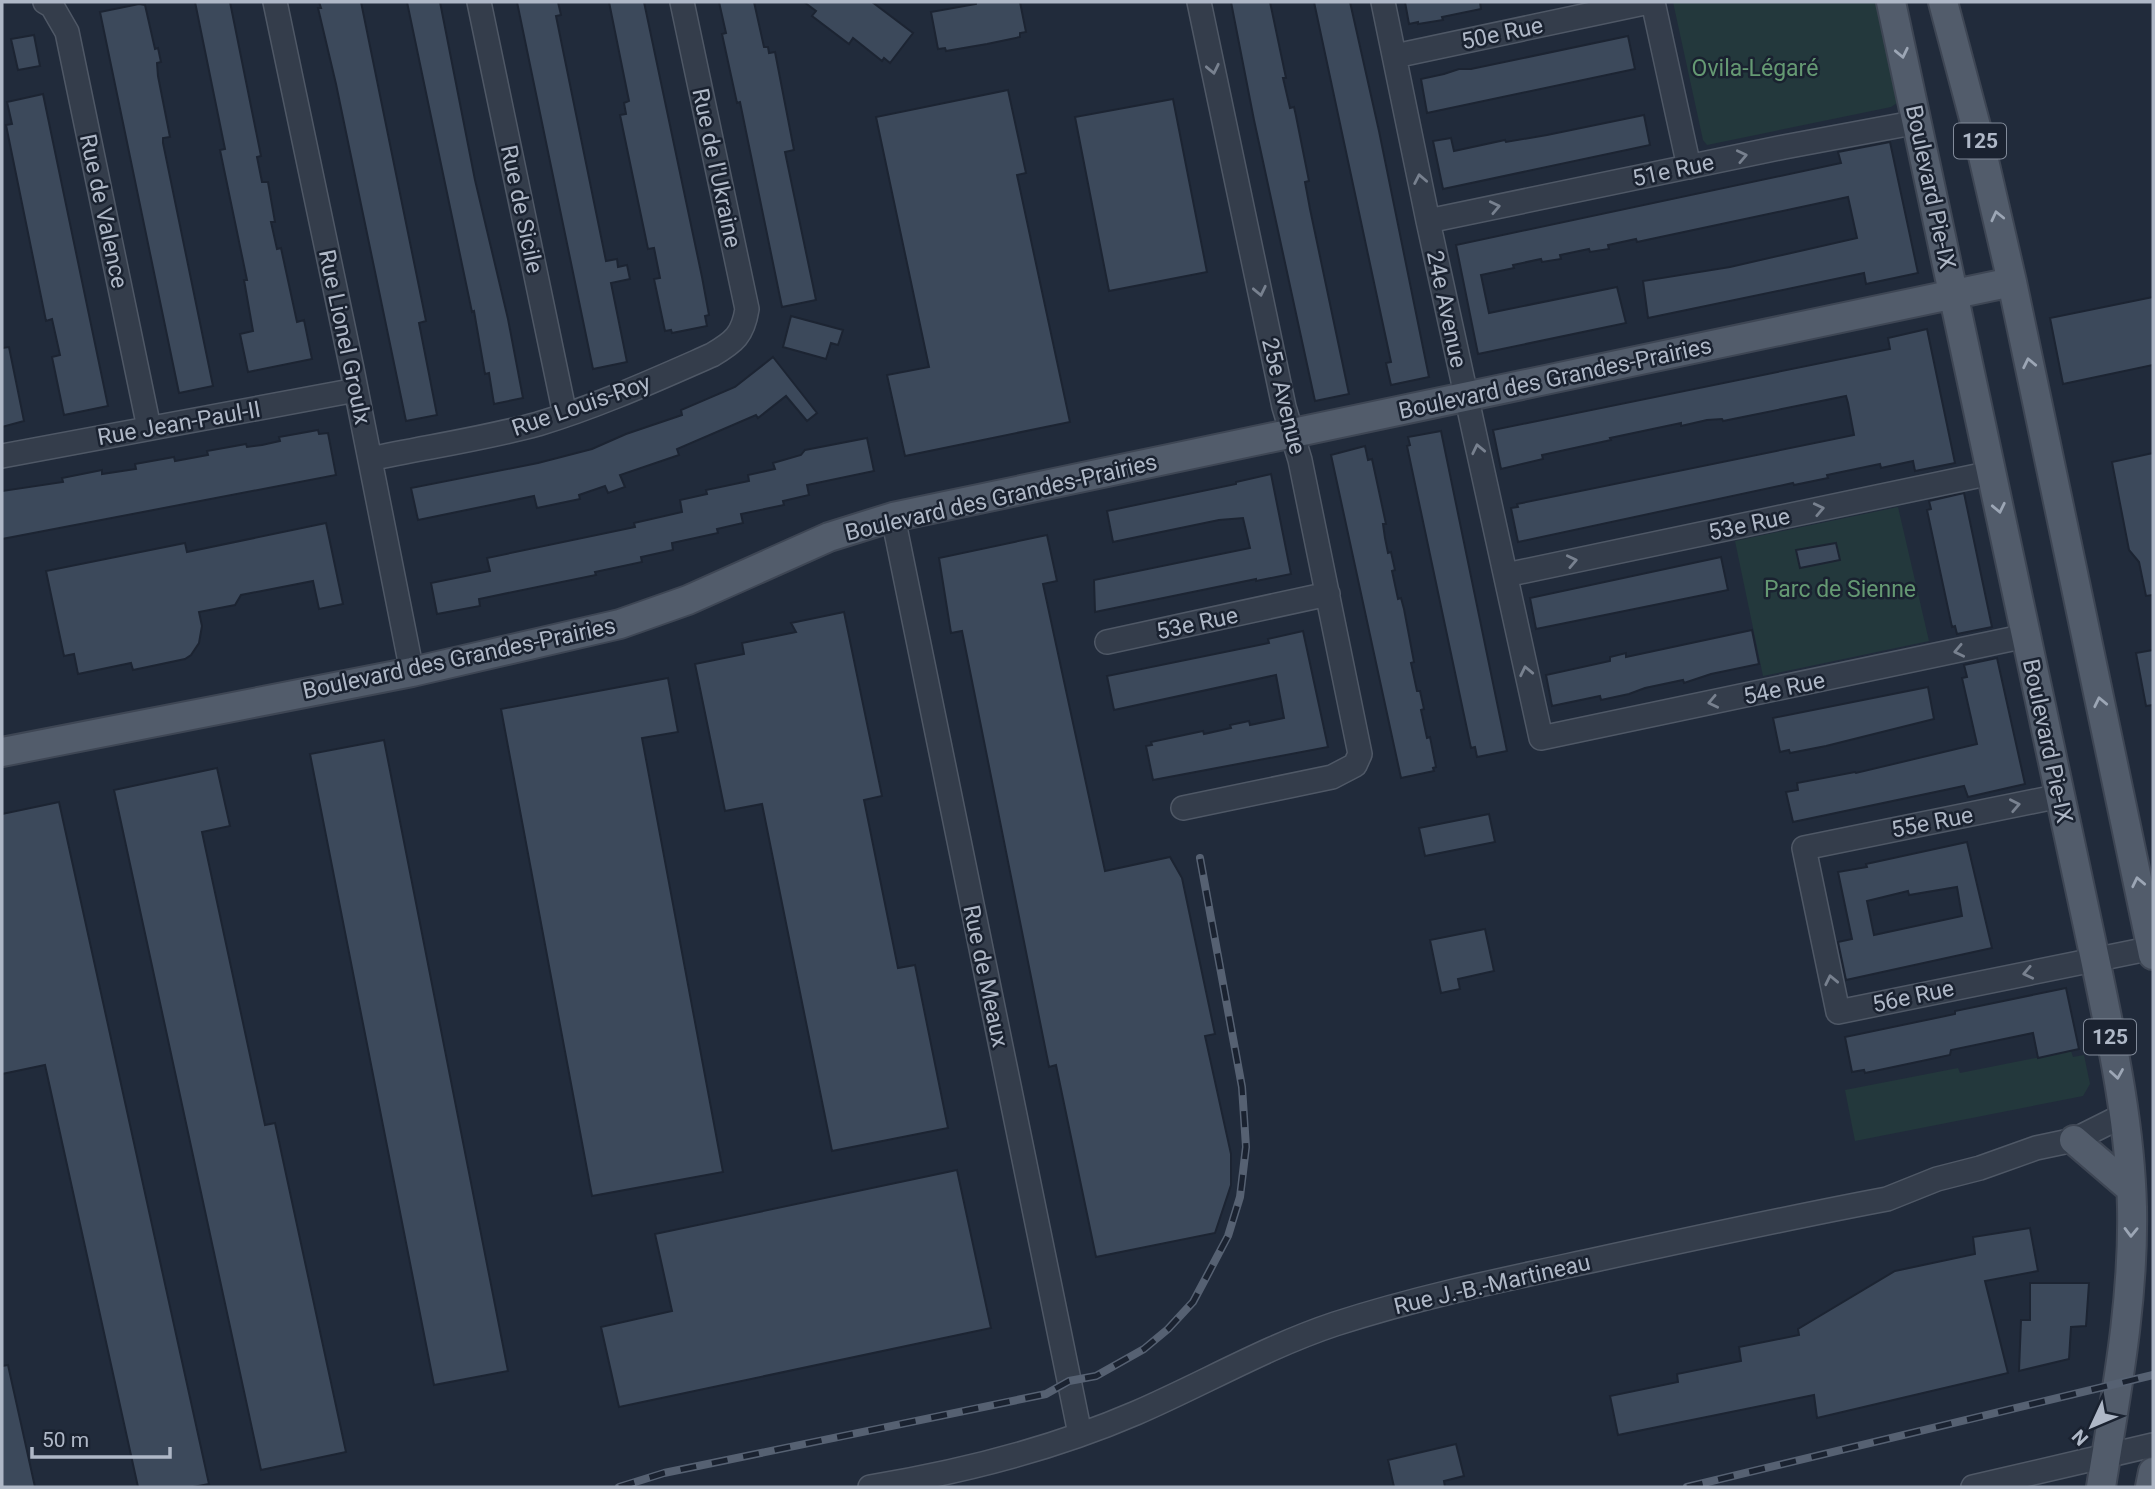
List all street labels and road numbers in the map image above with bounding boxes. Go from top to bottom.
street label: 50e Rue [1459,12,1545,55]
street label: Rue de l'Ukraine [686,86,747,250]
street label: Boulevard Pie-IX [1900,103,1961,272]
road number: 125 [1954,124,2006,158]
street label: Rue de Valence [74,132,133,291]
street label: Rue de Sicile [495,143,548,276]
street label: 51e Rue [1630,149,1716,192]
street label: Rue Lionel Groulx [313,247,376,427]
street label: 24e Avenue [1421,248,1472,370]
street label: Boulevard des Grandes-Prairies [1396,332,1714,425]
street label: 25e Avenue [1256,335,1311,457]
street label: Rue Louis-Roy [508,369,654,442]
street label: Rue Jean-Paul-II [95,396,263,451]
street label: Boulevard des Grandes-Prairies [843,448,1160,547]
street label: 53e Rue [1706,503,1792,546]
street label: 53e Rue [1154,602,1240,645]
street label: Boulevard des Grandes-Prairies [300,612,618,705]
street label: Boulevard Pie-IX [2017,657,2078,826]
street label: 54e Rue [1741,667,1827,710]
street label: 55e Rue [1889,801,1975,844]
street label: Rue de Meaux [957,903,1014,1050]
street label: 56e Rue [1870,975,1956,1018]
road number: 125 [2084,1020,2136,1054]
street label: Rue J.-B.-Martineau [1391,1249,1593,1320]

